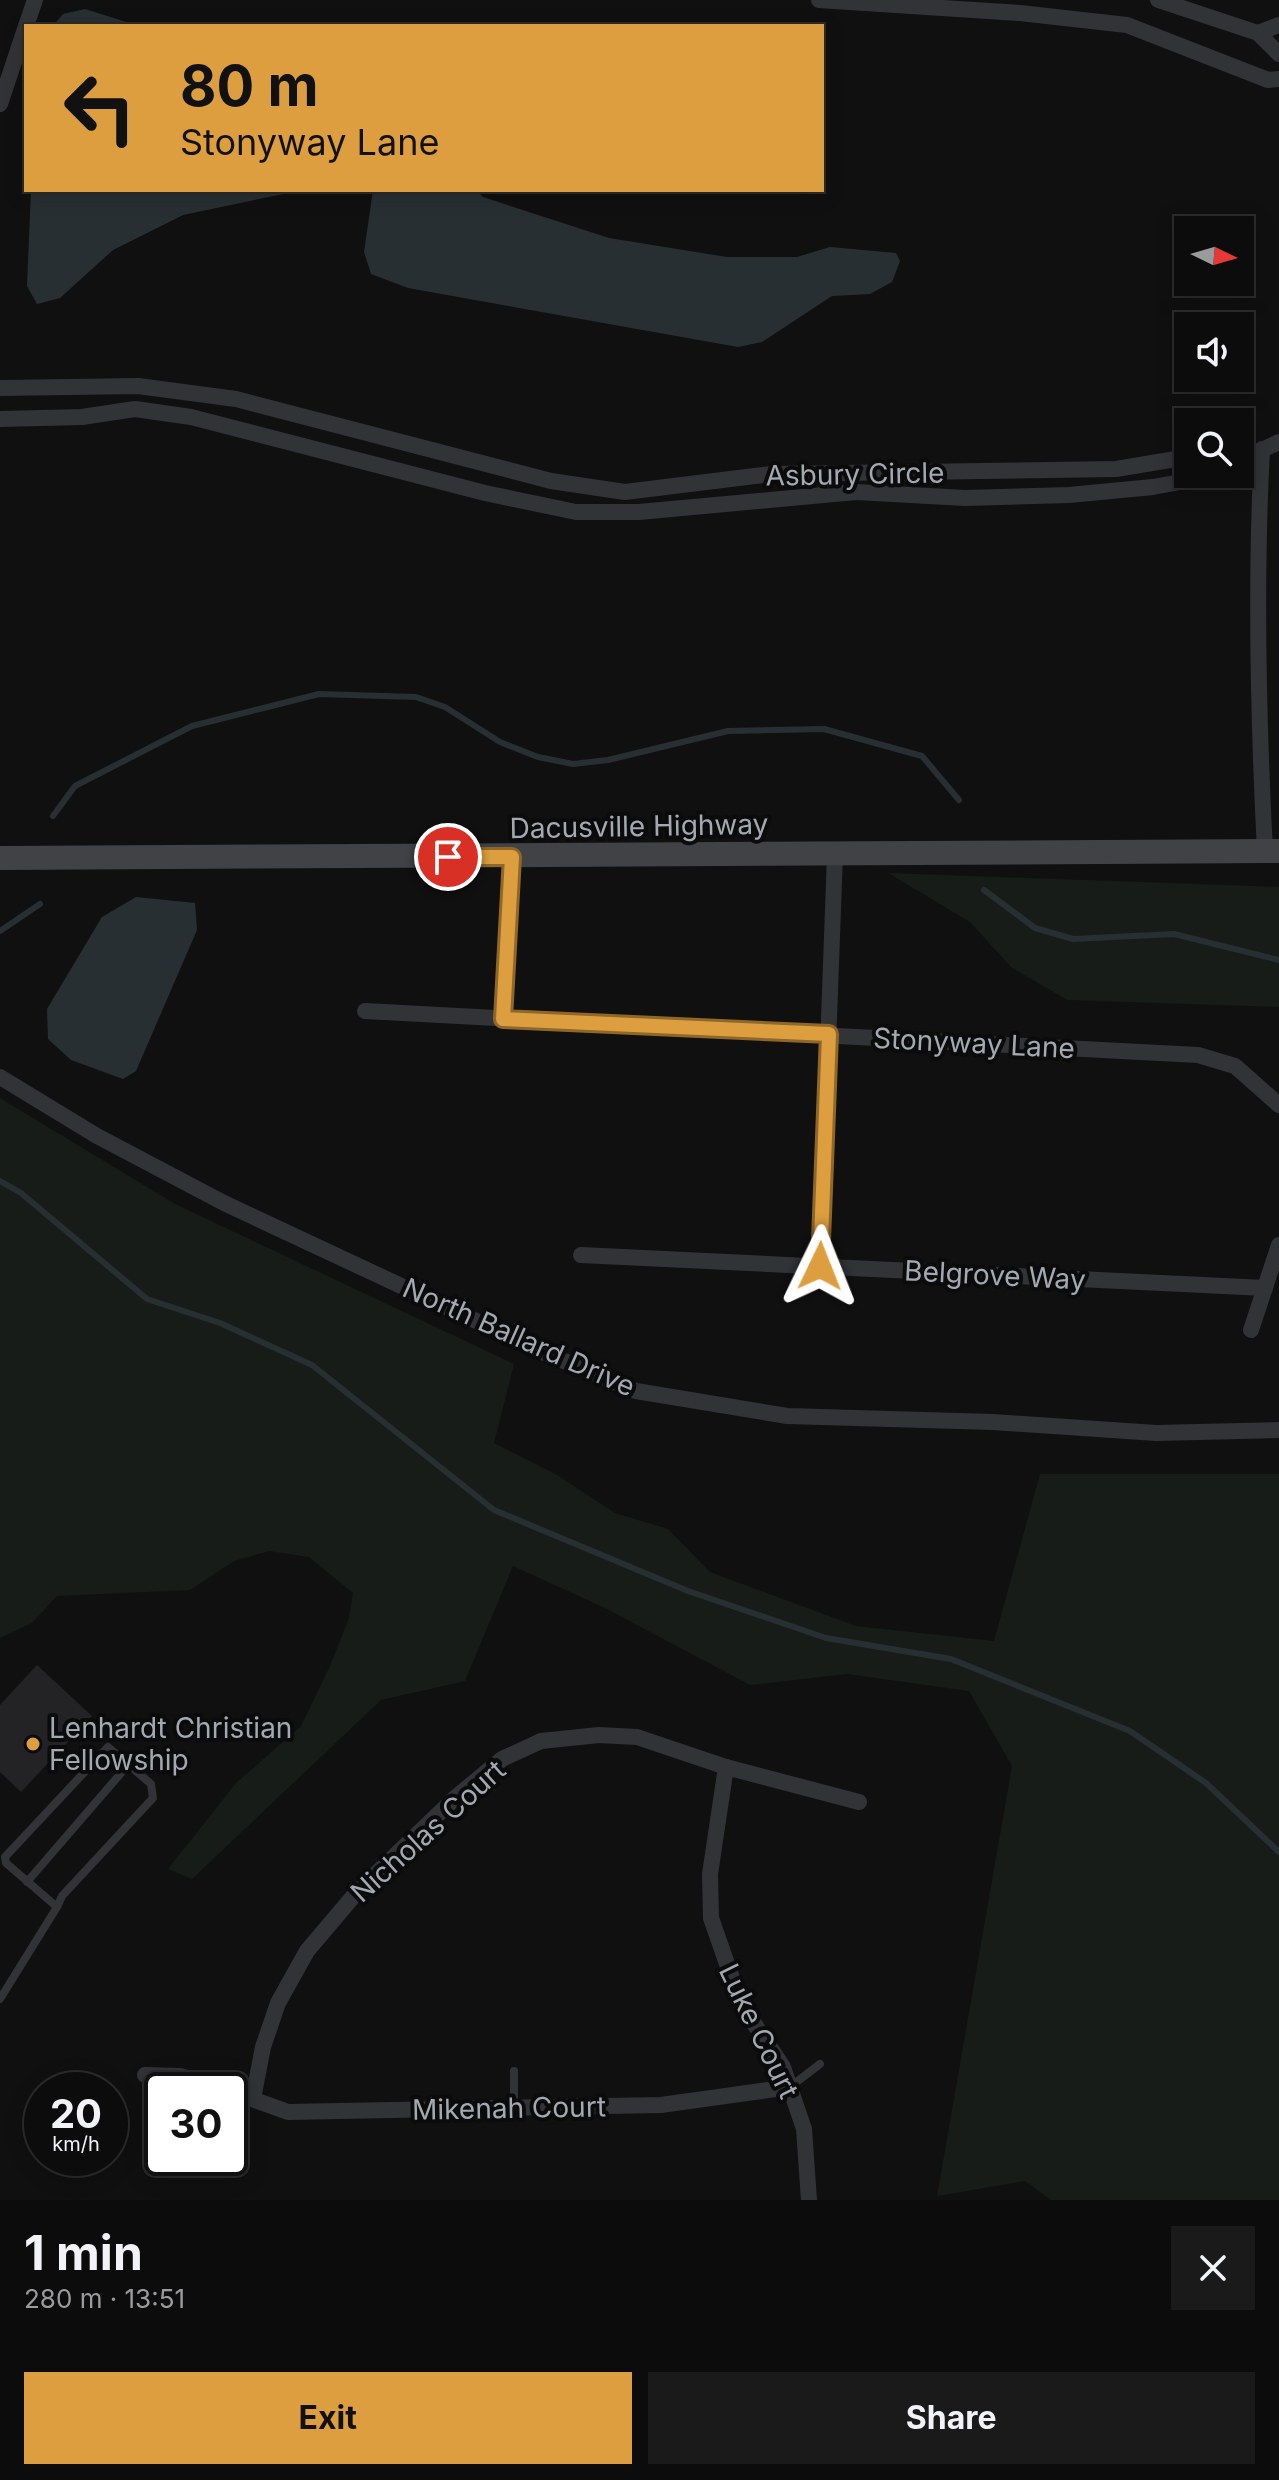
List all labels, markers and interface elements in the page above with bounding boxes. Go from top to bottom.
text: 80 m [180,52,319,120]
icon: left [48,56,152,160]
text: Stonyway Lane [180,120,439,164]
north arrow [1174,216,1254,296]
map controls [1174,216,1254,488]
button: sound [1174,312,1254,392]
button: search [1174,408,1254,488]
street label: Asbury Circle [765,455,945,493]
street label: Dacusville Highway [509,807,769,845]
pin [414,823,482,891]
icon: arrive [426,835,470,879]
street label: Stonyway Lane [872,1021,1076,1065]
position arrow [778,1224,862,1308]
street label: Belgrove Way [903,1253,1087,1297]
street label: North Ballard Drive [398,1271,640,1403]
place label: Lenhardt Christian Fellowship [49,1711,292,1777]
marker: Lenhardt Christian Fellowship [24,1735,42,1753]
street label: Nicholas Court [344,1753,512,1909]
street label: Luke Court [712,1958,806,2104]
speed limit sign: 30 [144,2072,248,2176]
text: 20 [50,2089,102,2138]
street label: Mikenah Court [412,2089,606,2127]
text: km/h [52,2132,100,2156]
text: 1 min [24,2223,143,2282]
button: close [1171,2226,1255,2310]
text: 280 m · 13:51 [24,2283,185,2314]
button: Exit [24,2372,632,2464]
button: Share [648,2372,1255,2464]

